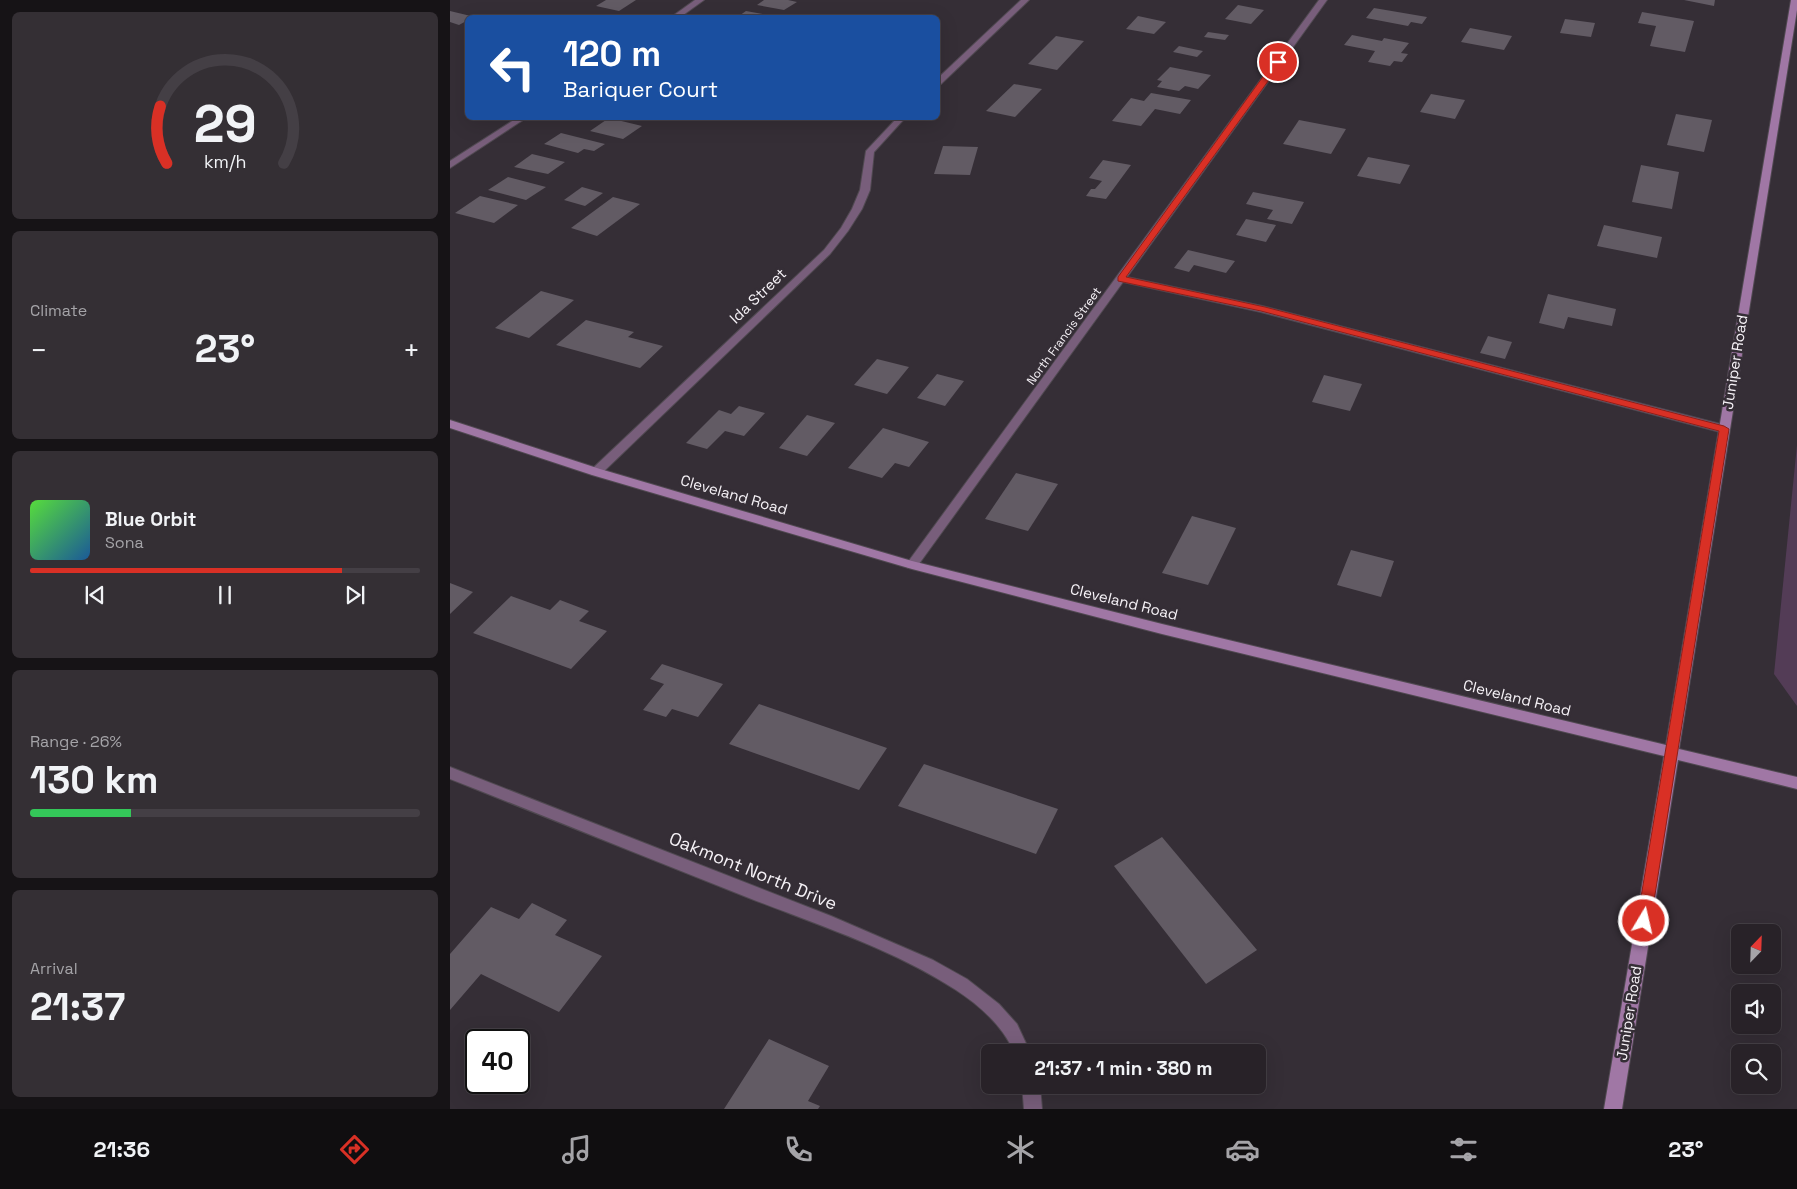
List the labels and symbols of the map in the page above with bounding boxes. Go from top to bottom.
pin [1257,41,1299,83]
street label: Ida Street [725,264,790,327]
street label: North Francis Street [1023,284,1105,388]
street label: Juniper Road [1718,313,1751,411]
street label: Cleveland Road [678,470,790,519]
street label: Cleveland Road [1068,579,1180,624]
street label: Cleveland Road [1461,675,1573,720]
street label: Oakmont North Drive [666,826,841,915]
position arrow [1617,894,1669,946]
north arrow [1731,924,1781,974]
street label: Juniper Road [1612,964,1645,1062]
speed limit sign: 40 [465,1029,530,1094]

